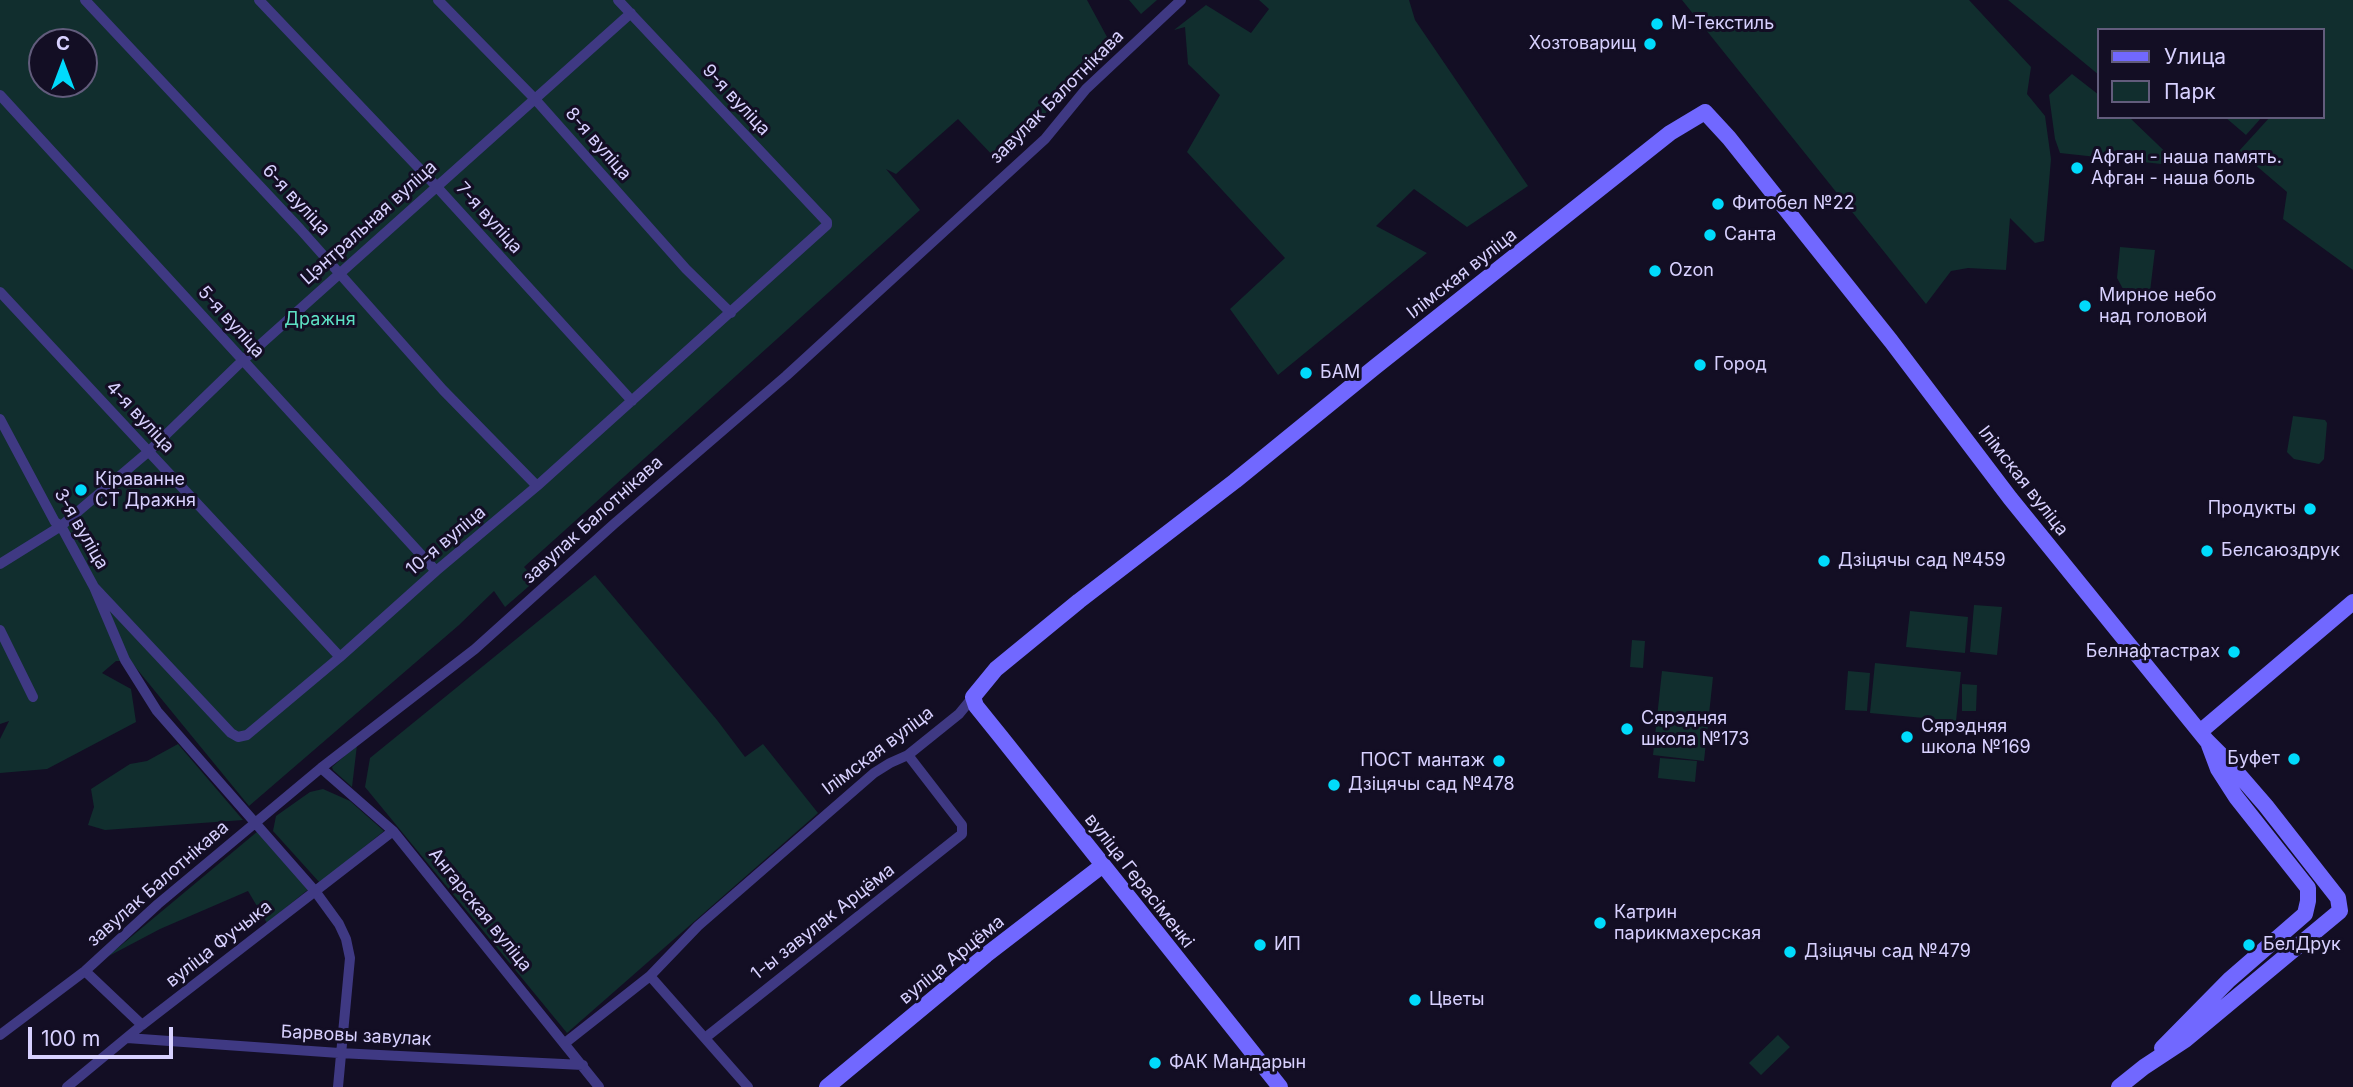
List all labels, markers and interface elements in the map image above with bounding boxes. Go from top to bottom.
place label: М-Текстиль [1671,13,1774,35]
marker: М-Текстиль [1649,16,1665,32]
street label: завулак Балотнікава [986,26,1128,168]
north arrow [28,28,98,98]
legend [2098,28,2325,119]
text: С [56,32,70,55]
place label: Хозтоварищ [1529,33,1636,55]
marker: Хозтоварищ [1642,36,1658,52]
text: Улица [2164,44,2226,69]
street label: 9-я вуліца [698,60,774,140]
text: Парк [2164,79,2216,104]
street label: 8-я вуліца [560,103,636,185]
place label: Афган - наша память. Афган - наша боль [2091,147,2282,190]
street label: Цэнтральная вуліца [297,156,441,290]
street label: 6-я вуліца [258,160,334,240]
marker: Афган - наша память. Афган - наша боль [2069,160,2085,176]
street label: 7-я вуліца [451,178,527,258]
place label: Фитобел №22 [1732,193,1855,215]
marker: Фитобел №22 [1710,196,1726,212]
street label: Ілімская вуліца [1403,224,1521,324]
place label: Санта [1724,224,1776,246]
marker: Санта [1702,227,1718,243]
place label: Ozon [1669,260,1714,282]
marker: Ozon [1647,263,1663,279]
street label: 5-я вуліца [193,282,269,362]
place label: Мирное небо над головой [2099,285,2217,328]
marker: Мирное небо над головой [2077,298,2093,314]
park label: Дражня [284,309,356,331]
place label: Город [1714,354,1767,376]
marker: Город [1692,357,1708,373]
place label: БАМ [1320,362,1360,384]
marker: БАМ [1298,365,1314,381]
street label: 4-я вуліца [101,377,179,457]
street label: Ілімская вуліца [1973,422,2073,540]
street label: завулак Балотнікава [519,452,667,588]
place label: Кіраванне СТ Дражня [95,469,196,512]
marker: Кіраванне СТ Дражня [73,482,89,498]
street label: 3-я вуліца [49,485,113,573]
place label: Продукты [2208,498,2296,520]
marker: Продукты [2302,501,2318,517]
street label: 10-я вуліца [402,502,490,580]
place label: Белсаюздрук [2221,540,2340,562]
marker: Белсаюздрук [2199,543,2215,559]
place label: Дзіцячы сад №459 [1838,550,2006,572]
marker: Дзіцячы сад №459 [1816,553,1832,569]
place label: Белнафтастрах [2086,641,2220,663]
marker: Белнафтастрах [2226,644,2242,660]
street label: Ілімская вуліца [818,702,938,800]
place label: Сярэдняя школа №173 [1641,708,1749,750]
place label: Сярэдняя школа №169 [1921,716,2031,758]
marker: Сярэдняя школа №173 [1619,721,1635,737]
marker: Сярэдняя школа №169 [1899,729,1915,745]
place label: Буфет [2227,748,2280,770]
place label: ПОСТ мантаж [1360,750,1485,772]
marker: Буфет [2286,751,2302,767]
marker: ПОСТ мантаж [1491,753,1507,769]
place label: Дзіцячы сад №478 [1348,774,1515,796]
marker: Дзіцячы сад №478 [1326,777,1342,793]
street label: вуліца Герасіменкі [1080,809,1198,953]
street label: завулак Балотнікава [83,817,233,951]
street label: Ангарская вуліца [424,844,536,976]
street label: 1-ы завулак Арцёма [747,859,899,985]
street label: вуліца Фучыка [162,896,276,992]
place label: Катрин парикмахерская [1614,902,1761,944]
street label: вуліца Арцёма [895,911,1009,1009]
marker: Катрин парикмахерская [1592,915,1608,931]
place label: ИП [1274,934,1301,956]
place label: БелДрук [2263,934,2341,956]
marker: ИП [1252,937,1268,953]
marker: БелДрук [2241,937,2257,953]
place label: Дзіцячы сад №479 [1804,941,1971,963]
marker: Дзіцячы сад №479 [1782,944,1798,960]
place label: Цветы [1429,989,1485,1011]
marker: Цветы [1407,992,1423,1008]
scale bar [32,1014,177,1058]
street label: Барвовы завулак [280,1021,432,1051]
text: 100 m [41,1026,100,1051]
place label: ФАК Мандарын [1169,1052,1306,1074]
marker: ФАК Мандарын [1147,1055,1163,1071]

